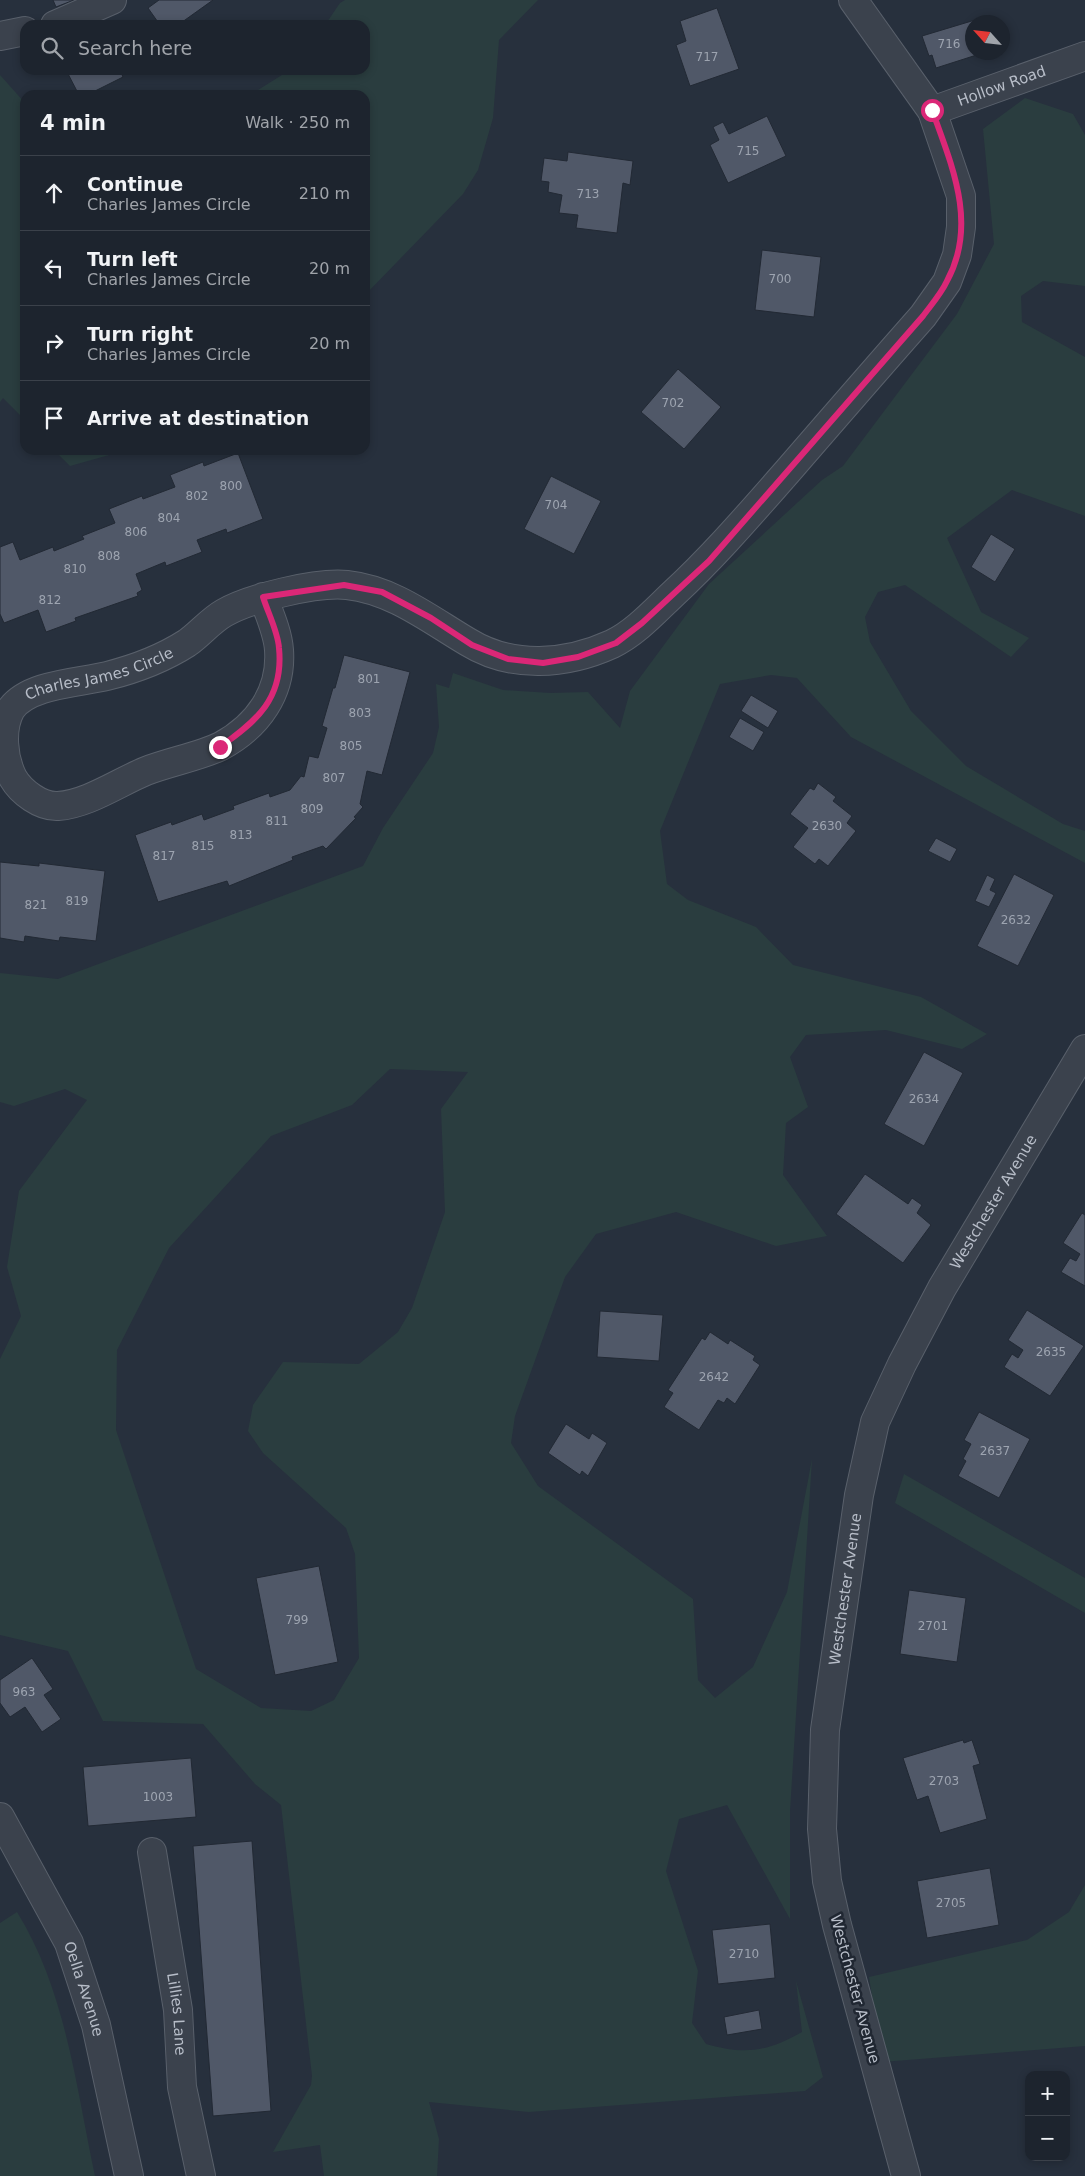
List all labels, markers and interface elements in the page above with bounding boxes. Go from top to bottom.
north arrow [965,15,1010,60]
search box [20,20,370,75]
icon: search [38,34,66,62]
text: Search here [78,37,192,59]
house number: 716 [938,37,960,51]
house number: 717 [696,50,718,64]
street label: Hollow Road [955,62,1048,110]
route start [921,99,944,122]
text: 4 min [40,111,106,135]
text: Walk · 250 m [245,113,350,132]
house number: 715 [737,144,759,158]
text: Continue [87,173,183,195]
icon: ahead [40,179,68,207]
text: 210 m [299,184,350,203]
house number: 713 [577,187,599,201]
text: Charles James Circle [87,195,251,214]
text: Turn left [87,248,178,270]
icon: left [40,254,68,282]
text: 20 m [309,259,350,278]
text: Charles James Circle [87,270,251,289]
house number: 700 [769,272,791,286]
text: Turn right [87,323,193,345]
icon: right [40,329,68,357]
text: 20 m [309,334,350,353]
text: Charles James Circle [87,345,251,364]
house number: 702 [662,396,684,410]
icon: arrive [40,404,68,432]
text: Arrive at destination [87,407,309,429]
house number: 800 [220,479,242,493]
house number: 802 [186,489,208,503]
house number: 704 [545,498,567,512]
house number: 804 [158,511,180,525]
house number: 806 [125,525,147,539]
house number: 808 [98,549,120,563]
house number: 810 [64,562,86,576]
house number: 812 [39,593,61,607]
street label: Charles James Circle [22,644,176,704]
house number: 801 [358,672,380,686]
house number: 803 [349,706,371,720]
route end [209,736,232,759]
house number: 805 [340,739,362,753]
house number: 807 [323,771,345,785]
house number: 809 [301,802,323,816]
house number: 811 [266,814,288,828]
house number: 2630 [812,819,842,833]
house number: 813 [230,828,252,842]
house number: 815 [192,839,214,853]
house number: 817 [153,849,175,863]
house number: 819 [66,894,88,908]
house number: 821 [25,898,47,912]
house number: 2632 [1001,913,1031,927]
house number: 2634 [909,1092,939,1106]
street label: Westchester Avenue [946,1131,1041,1273]
house number: 2635 [1036,1345,1066,1359]
house number: 2642 [699,1370,729,1384]
house number: 2637 [980,1444,1010,1458]
street label: Westchester Avenue [825,1512,865,1666]
house number: 799 [286,1613,308,1627]
house number: 2701 [918,1619,948,1633]
house number: 963 [13,1685,35,1699]
house number: 2703 [929,1774,959,1788]
house number: 1003 [143,1790,173,1804]
house number: 2705 [936,1896,966,1910]
street label: Westchester Avenue [826,1913,884,2065]
street label: Oella Avenue [60,1939,107,2038]
house number: 2710 [729,1947,759,1961]
street label: Lillies Lane [163,1971,189,2056]
map controls [1025,2071,1070,2161]
button: + [1025,2071,1070,2116]
button: − [1025,2116,1070,2161]

